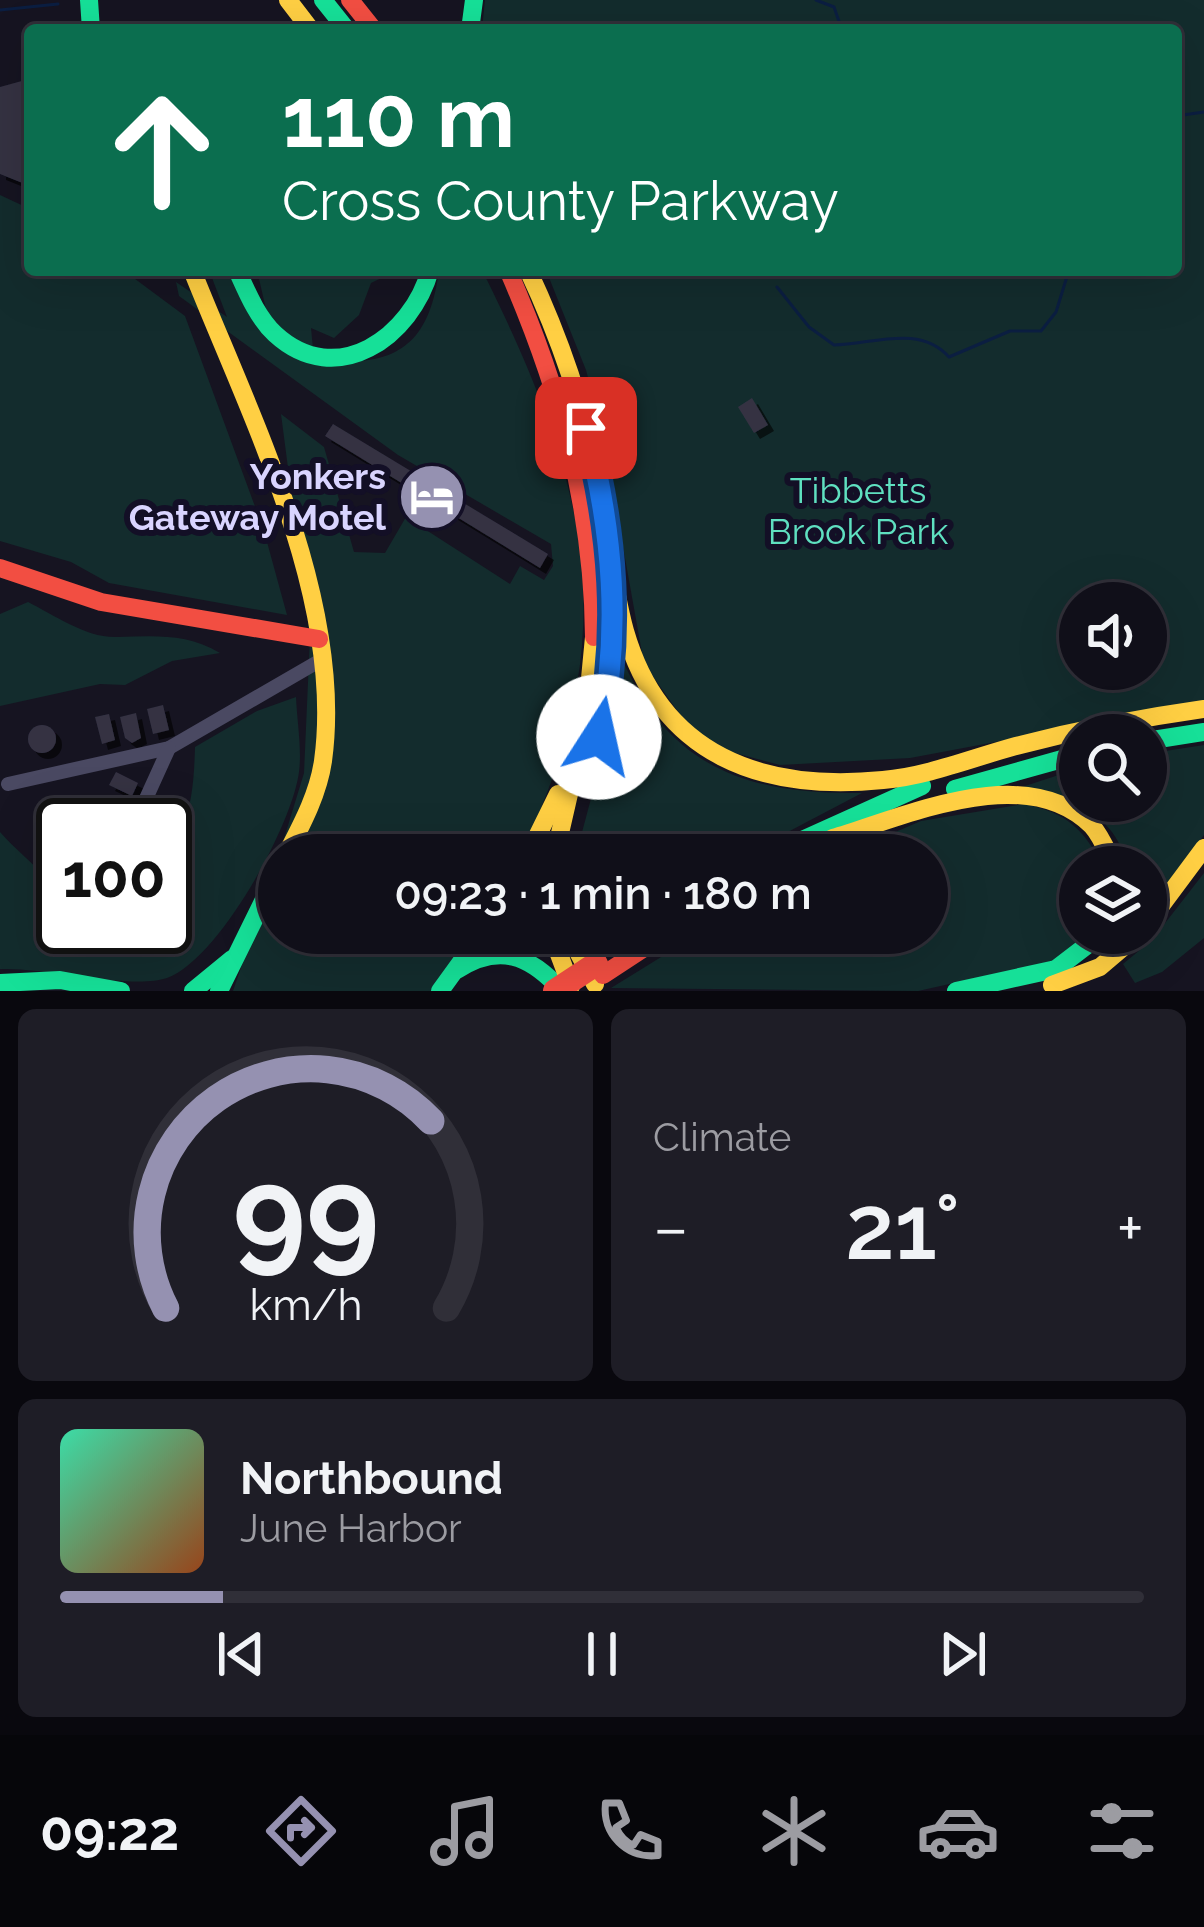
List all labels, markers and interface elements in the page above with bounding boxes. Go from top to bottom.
text: 110 m [282,68,515,167]
icon: ahead [84,72,240,228]
text: Cross County Parkway [282,169,839,233]
pin [535,377,637,479]
icon: arrive [553,395,619,461]
place label: Yonkers Gateway Motel [129,455,387,538]
hotel icon: Yonkers Gateway Motel [397,462,467,532]
park label: Tibbetts Brook Park [768,469,948,552]
map controls [1059,582,1167,954]
button: sound [1059,582,1167,690]
position arrow [536,674,662,800]
button: search [1059,714,1167,822]
speed limit sign: 100 [36,798,192,954]
button: layers [1059,846,1167,954]
text: 09:23 · 1 min · 180 m [394,867,812,920]
text: Climate [653,1114,791,1160]
text: 99 [232,1140,379,1286]
text: 21° [845,1174,960,1280]
text: − [653,1189,689,1266]
text: + [1117,1189,1144,1266]
text: km/h [249,1280,362,1330]
text: Northbound [240,1452,503,1505]
text: June Harbor [240,1505,462,1551]
icon: previous [208,1621,274,1687]
icon: pause [569,1621,635,1687]
icon: next [930,1621,996,1687]
icon: directions [259,1789,343,1873]
icon: music [423,1789,507,1873]
icon: phone [588,1789,672,1873]
icon: climate [752,1789,836,1873]
icon: car [916,1789,1000,1873]
icon: filters [1080,1789,1164,1873]
text: 09:22 [40,1799,179,1863]

